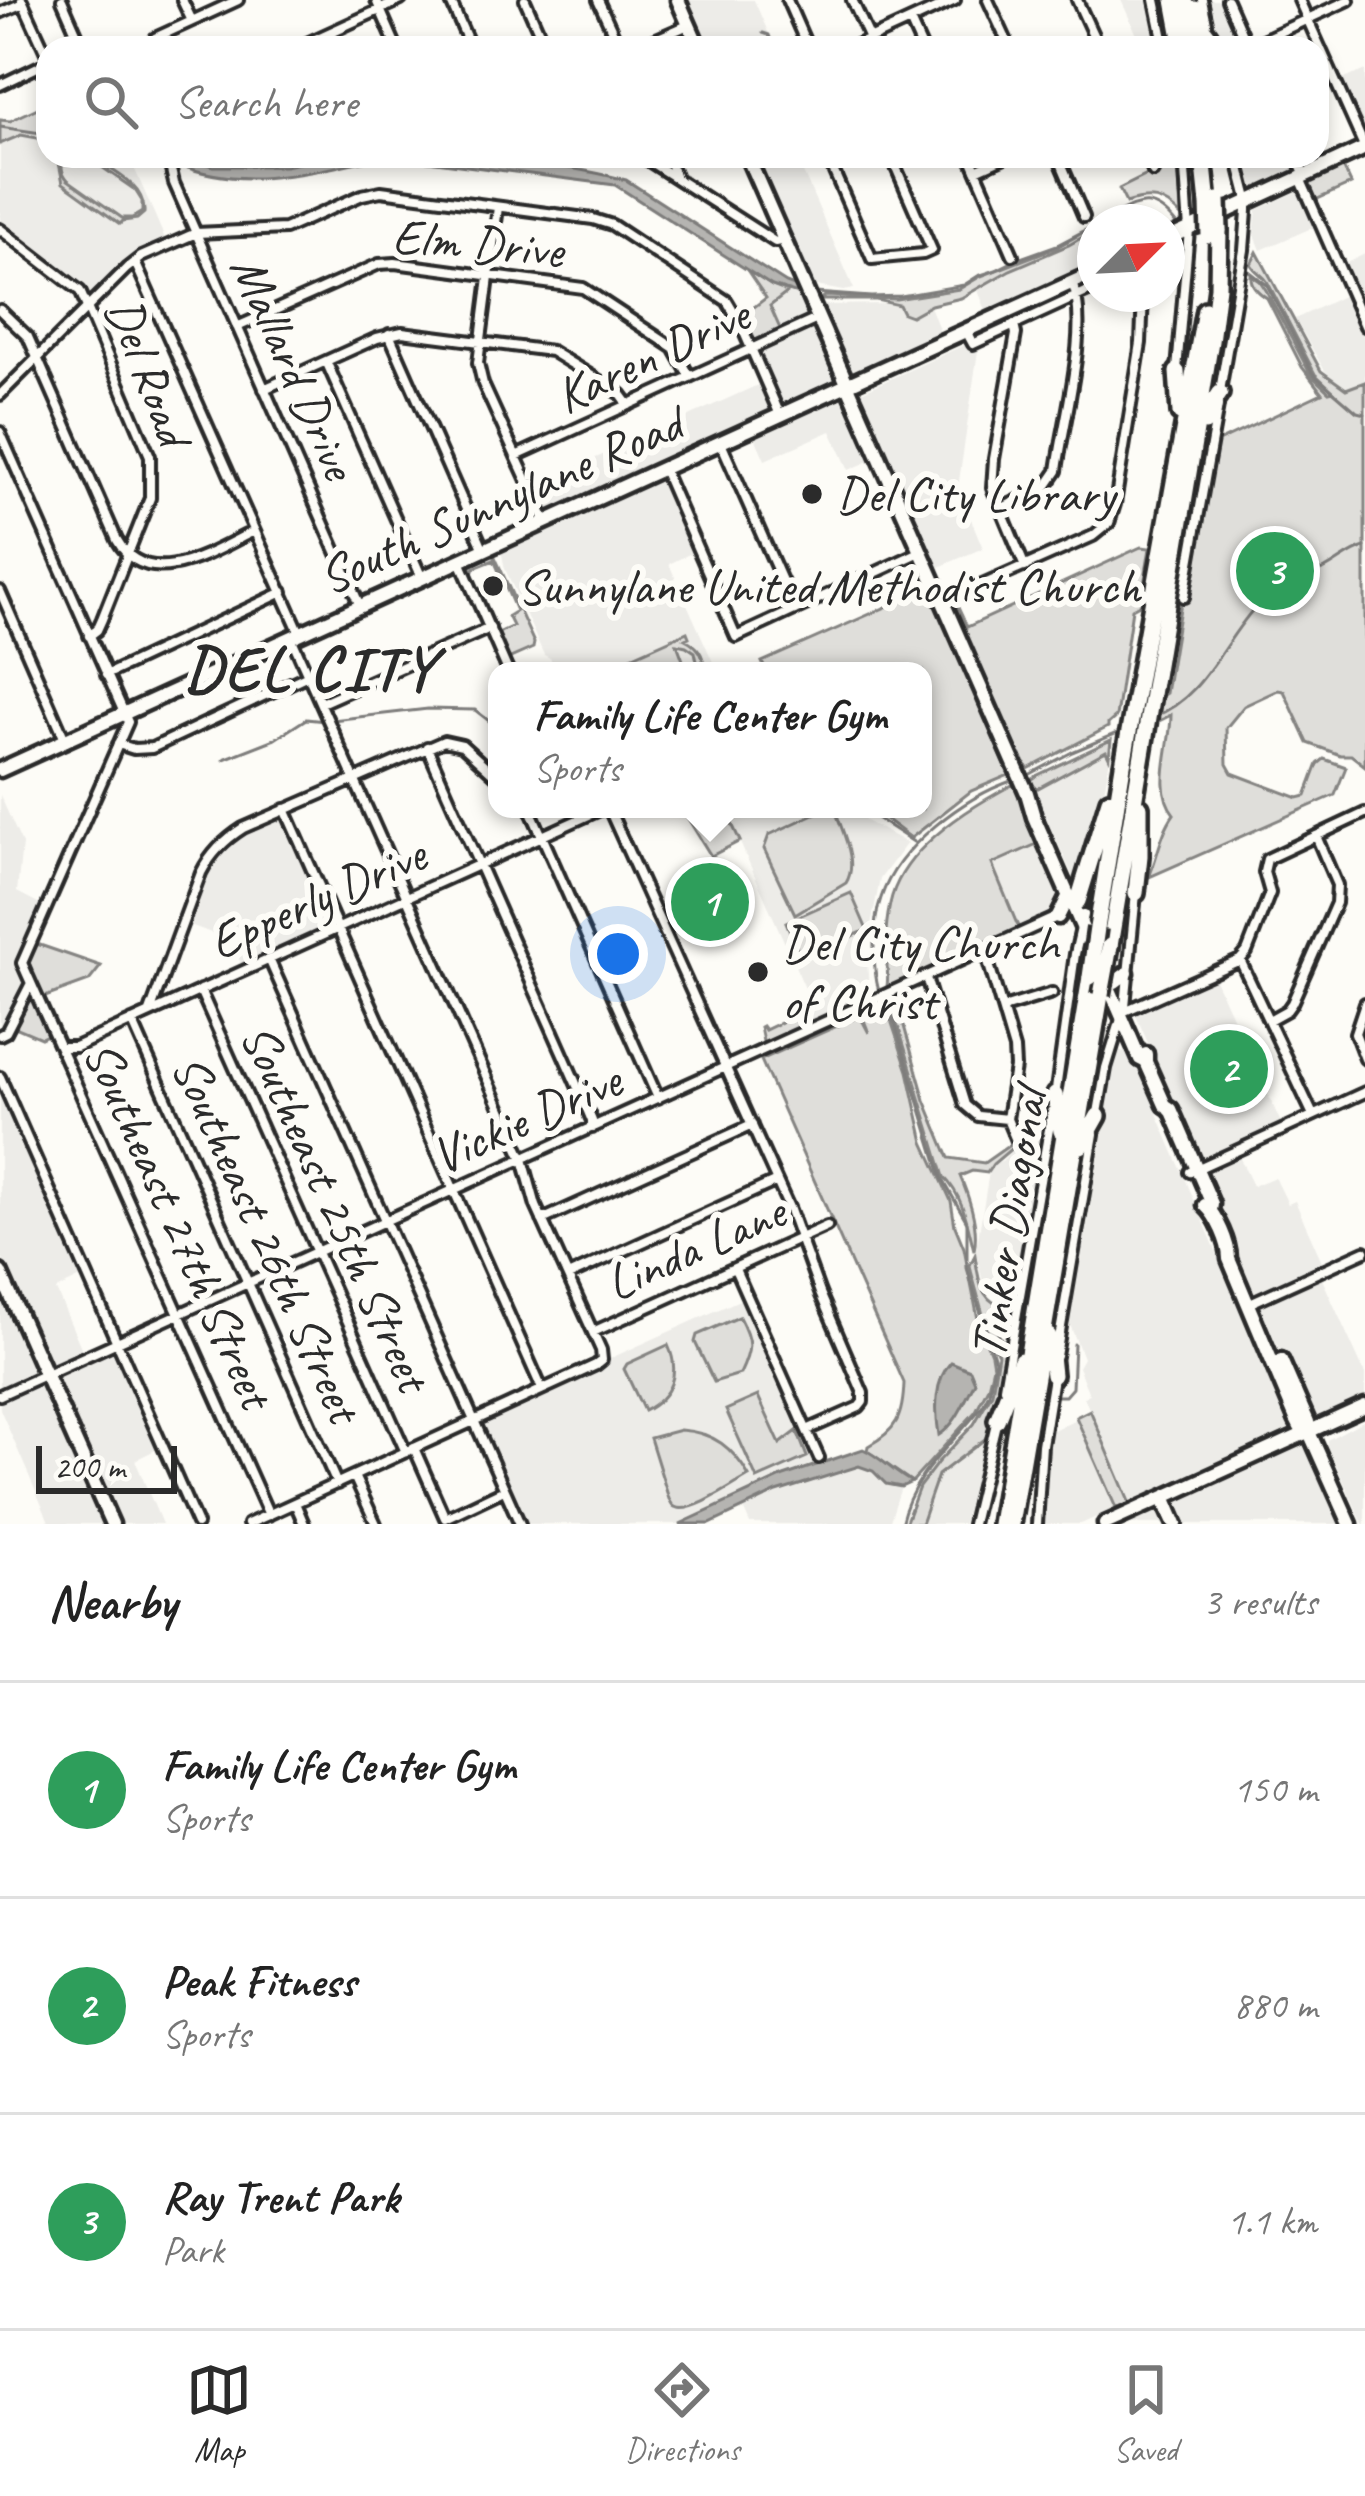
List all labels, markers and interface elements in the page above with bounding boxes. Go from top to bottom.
search box [36,36,1329,168]
icon: search [78,69,144,135]
text: Search here [174,74,357,131]
street label: Elm Drive [390,204,569,283]
north arrow [1077,204,1185,312]
street label: Mallard Drive [216,245,373,492]
street label: Karen Drive [545,281,762,428]
street label: Del Road [92,288,209,461]
street label: South Sunnylane Road [309,388,699,609]
place label: Del City Library [836,462,1118,526]
marker: Del City Library [799,481,825,507]
pin: 3 [1236,526,1314,616]
place label: Sunnylane United Methodist Church [517,554,1142,618]
marker: Sunnylane United Methodist Church [480,573,506,599]
district label: DEL CITY [184,629,447,708]
popup [488,662,932,818]
text: Family Life Center Gym [533,687,887,744]
text: Sports [533,744,621,793]
street label: Epperly Drive [199,821,438,974]
pin: 1 [671,857,749,947]
place label: Del City Church of Christ [782,911,1061,1034]
your location [588,924,648,984]
marker: Del City Church of Christ [745,959,771,985]
street label: Southeast 25th Street [226,1014,448,1405]
pin: 2 [1190,1024,1268,1114]
street label: Southeast 27th Street [69,1031,291,1422]
street label: Southeast 26th Street [157,1045,379,1436]
street label: Vickie Drive [421,1046,634,1188]
street label: Tinker Diagonal [955,1077,1062,1363]
street label: Linda Lane [595,1178,798,1315]
scale bar [36,1440,177,1493]
text: 200 m [54,1446,125,1488]
text: Nearby [48,1570,176,1634]
text: 3 results [1203,1578,1317,1627]
text: Family Life Center Gym [162,1737,516,1794]
text: 1 [78,1765,96,1814]
text: 150 m [1233,1765,1317,1814]
text: Sports [162,1794,250,1843]
text: Peak Fitness [162,1953,356,2010]
text: 2 [78,1981,96,2030]
text: 880 m [1233,1981,1317,2030]
text: Sports [162,2010,250,2059]
text: Ray Trent Park [162,2169,399,2226]
text: 3 [78,2197,96,2246]
text: 1.1 km [1227,2197,1317,2246]
text: Park [162,2226,224,2275]
tab: Map [186,2357,252,2471]
tab: Directions [625,2357,740,2471]
tab: Saved [1113,2357,1179,2471]

